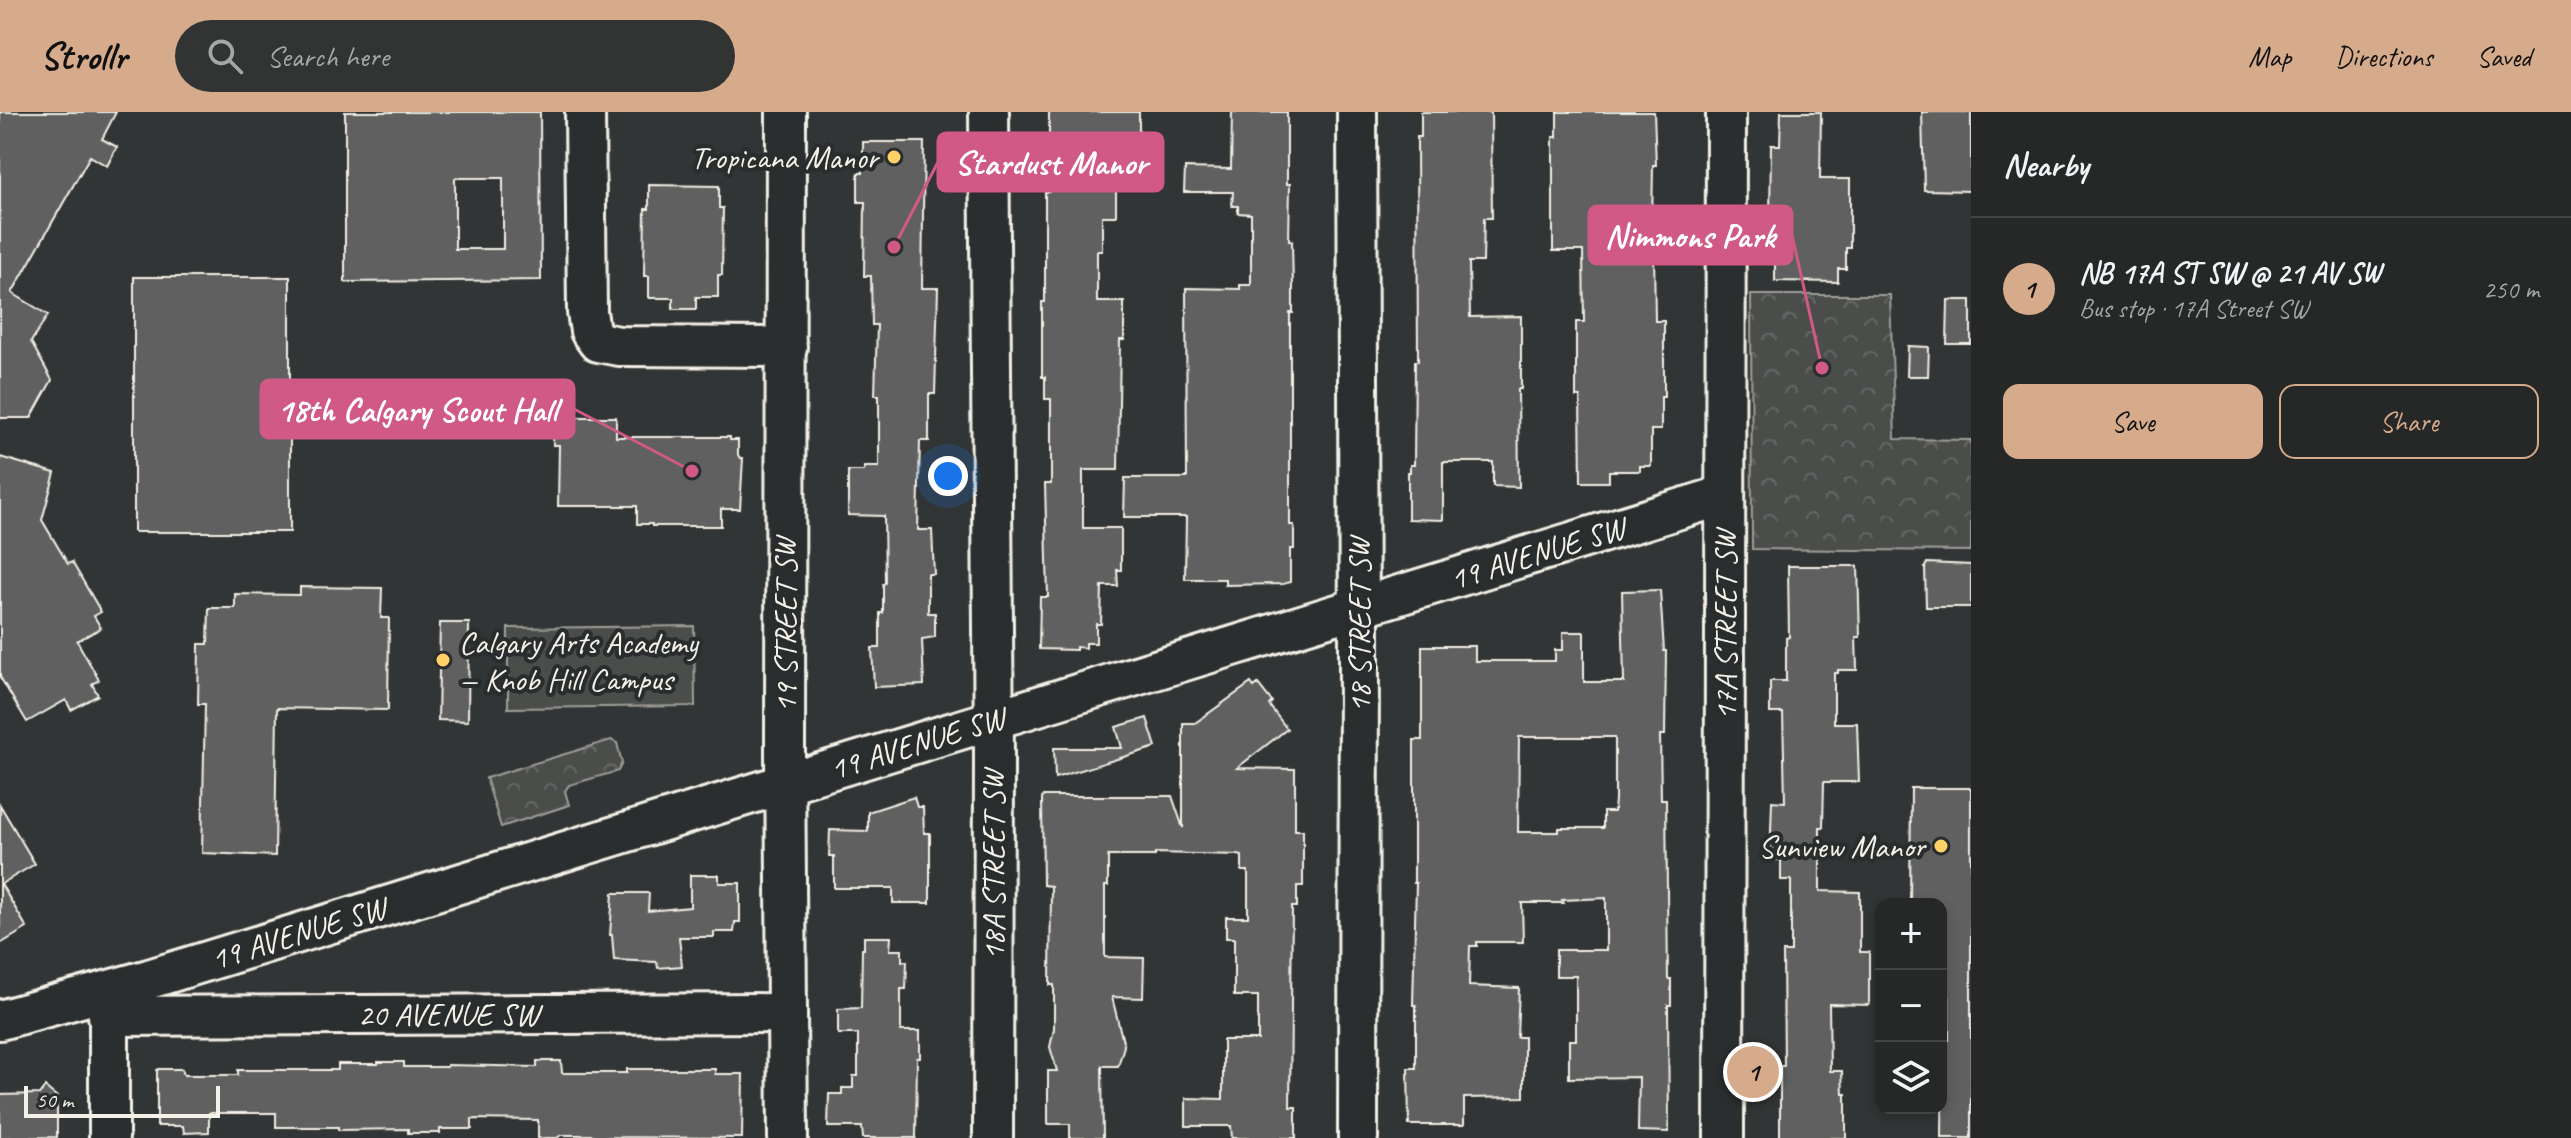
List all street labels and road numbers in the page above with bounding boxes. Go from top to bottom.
street label: 19 AVENUE SW [1445,506,1635,599]
street label: 17A STREET SW [1705,526,1746,720]
street label: 19 STREET SW [765,533,806,713]
street label: 18 STREET SW [1339,533,1380,713]
street label: 19 AVENUE SW [825,696,1015,789]
street label: 18A STREET SW [973,766,1014,960]
street label: 19 AVENUE SW [206,886,396,979]
street label: 20 AVENUE SW [358,994,544,1035]

